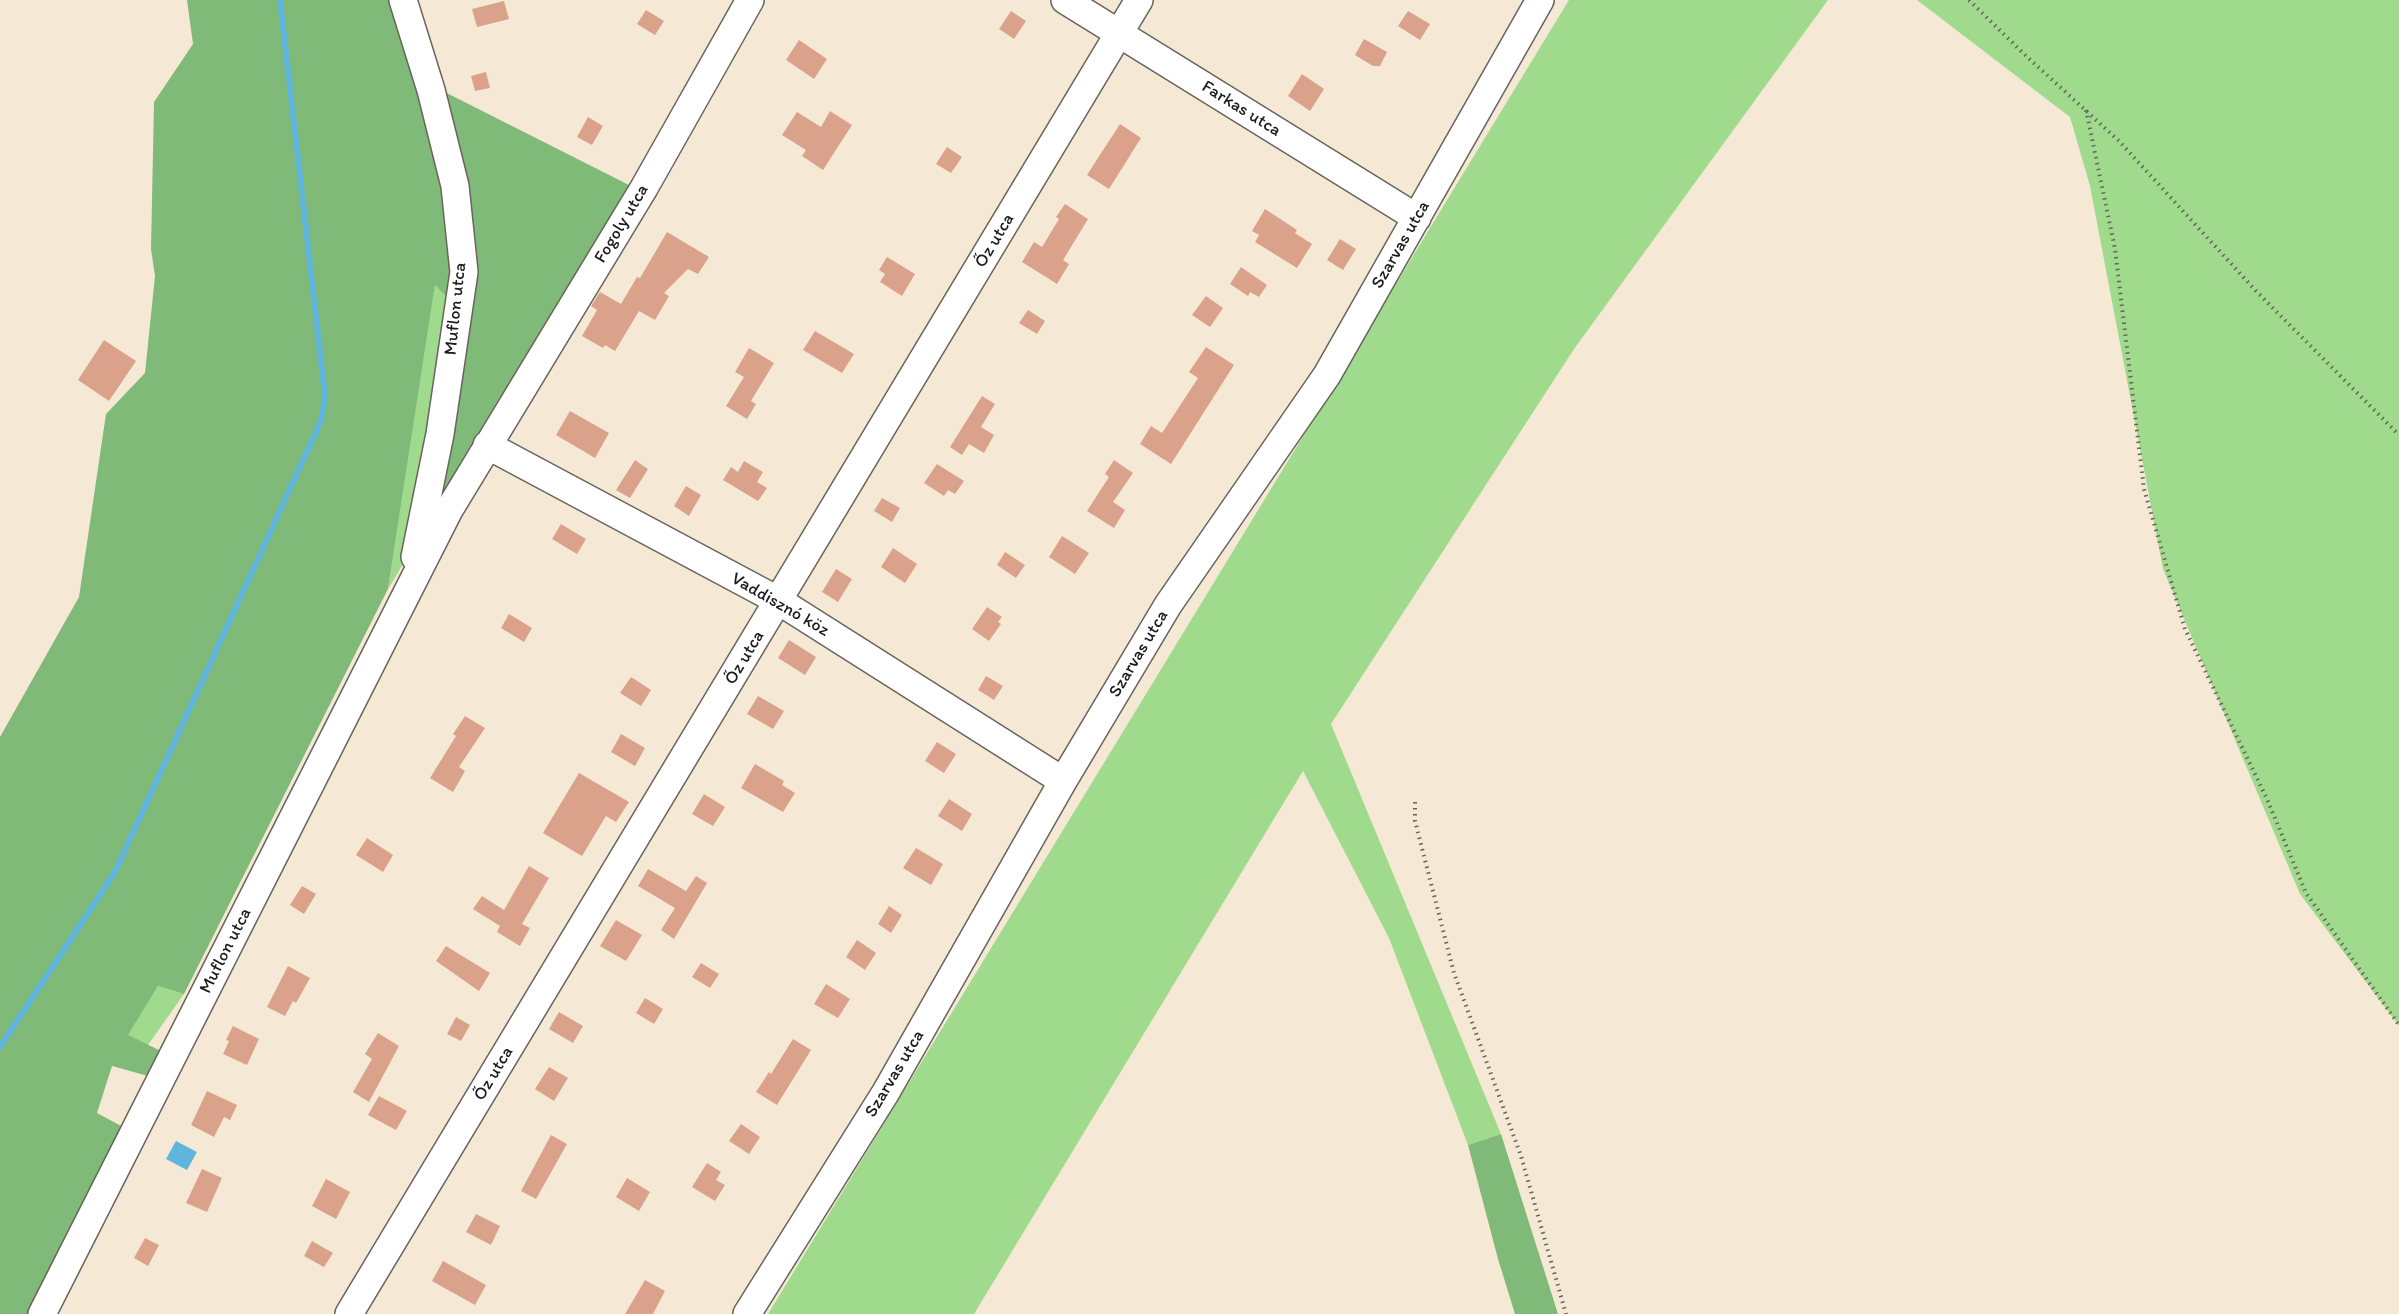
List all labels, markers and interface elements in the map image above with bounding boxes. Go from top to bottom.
street label: Farkas utca [1197,76,1285,142]
street label: Fogoly utca [590,181,654,267]
street label: Szarvas utca [1367,197,1435,293]
street label: Őz utca [970,210,1020,272]
street label: Muflon utca [440,262,472,356]
street label: Vaddisznó köz [727,568,833,642]
street label: Szarvas utca [1105,607,1173,701]
street label: Őz utca [720,627,770,689]
street label: Muflon utca [195,905,257,997]
street label: Szarvas utca [861,1027,929,1121]
street label: Őz utca [469,1043,519,1105]

